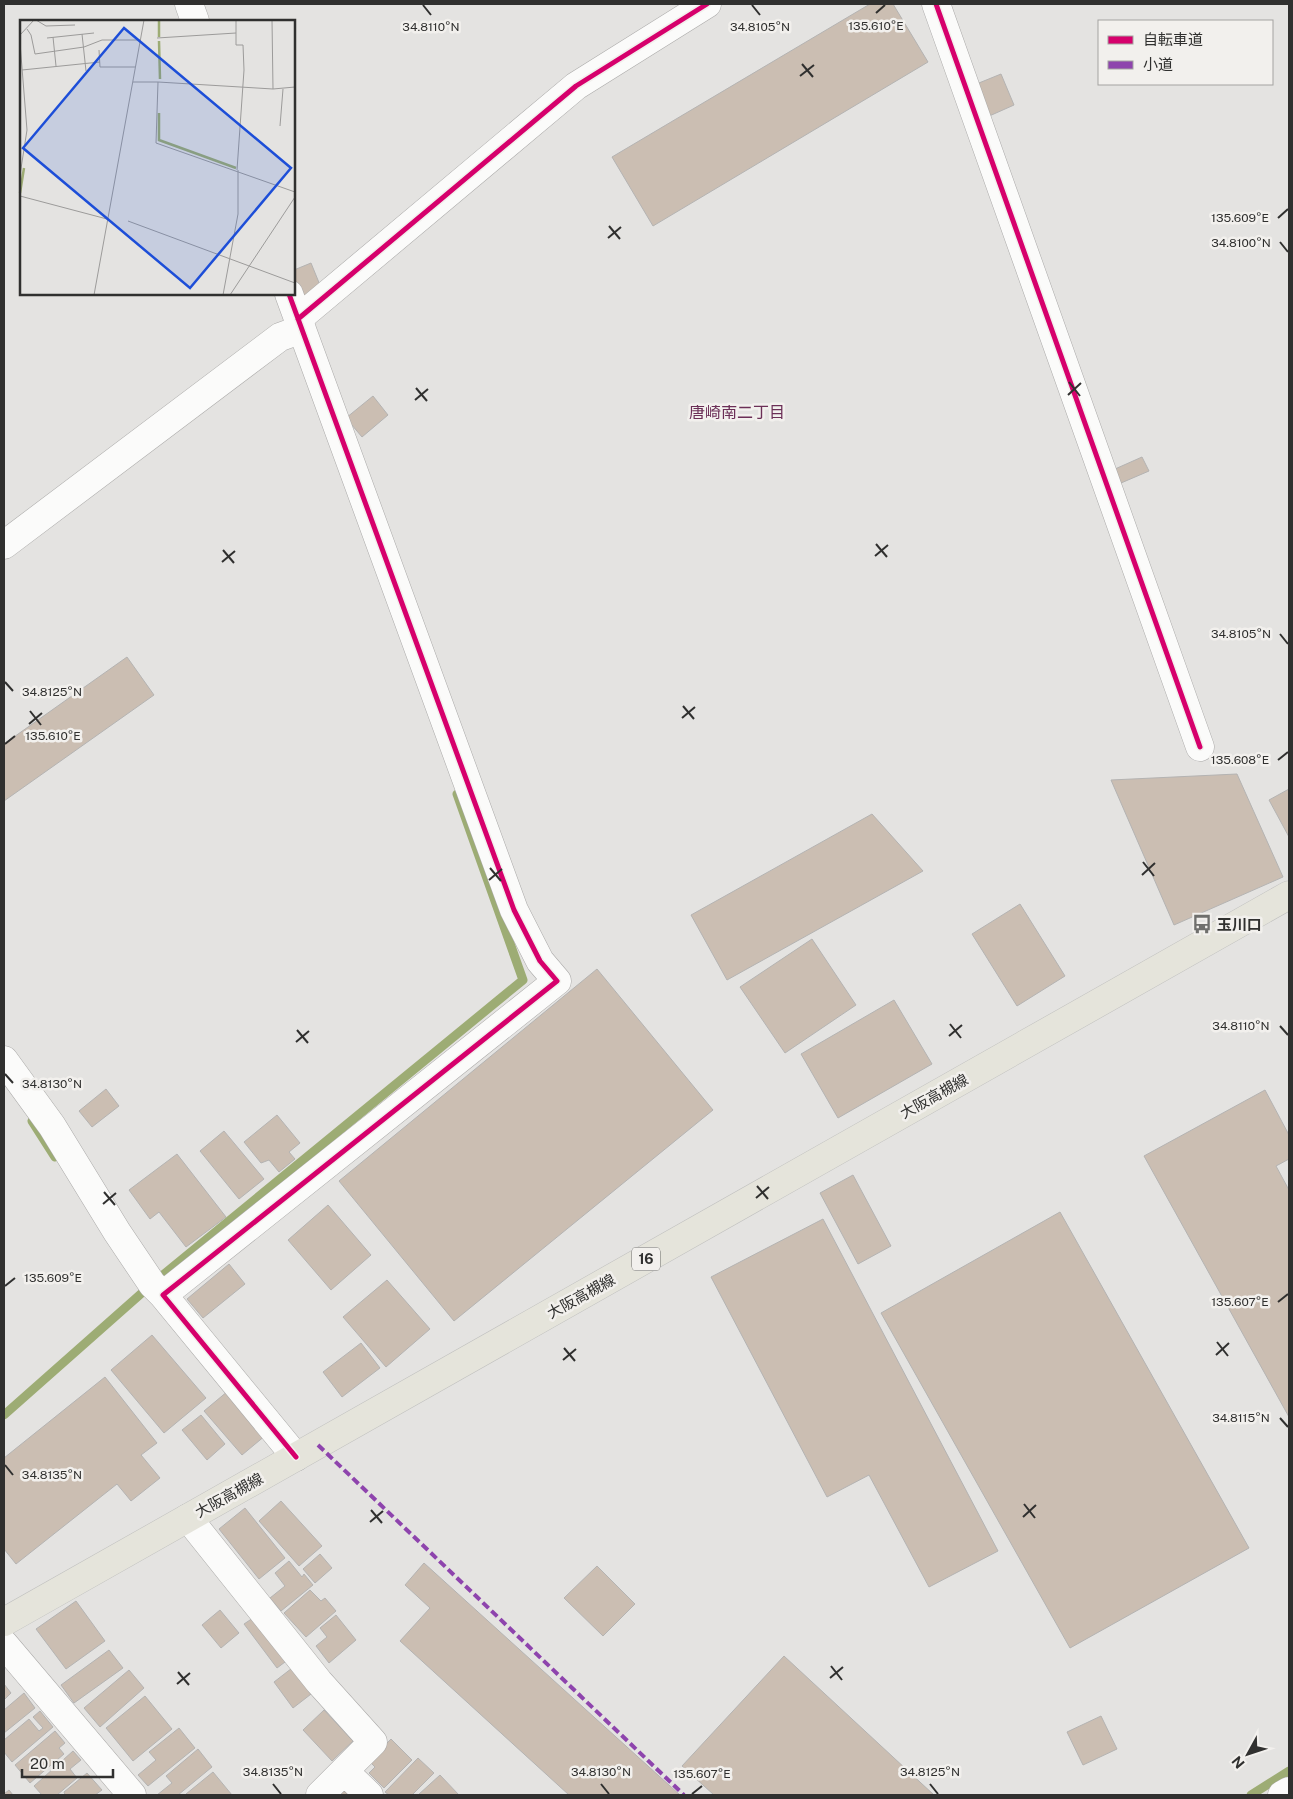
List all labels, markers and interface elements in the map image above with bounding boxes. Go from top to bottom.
text: 135.610°E [848,19,904,33]
inset map [20,20,295,295]
text: 34.8110°N [402,20,460,34]
text: 34.8105°N [730,20,790,34]
legend [1098,20,1273,85]
text: 自転車道 [1143,31,1203,48]
text: 小道 [1143,56,1173,73]
text: 135.609°E [1211,211,1269,225]
text: 34.8100°N [1211,236,1271,250]
district label: 唐崎南二丁目 [689,403,785,422]
text: 34.8105°N [1211,627,1271,641]
text: 34.8125°N [22,685,82,699]
text: 135.610°E [25,729,81,743]
text: 135.608°E [1211,753,1269,767]
bus stop icon: 玉川口 [1191,913,1213,935]
place label: 玉川口 [1217,916,1262,933]
text: 34.8110°N [1212,1019,1270,1033]
street label: 大阪高槻線 [897,1070,971,1122]
text: 34.8130°N [22,1077,82,1091]
road number: 16 [632,1248,660,1270]
street label: 大阪高槻線 [544,1270,618,1322]
text: 135.609°E [24,1271,82,1285]
text: 135.607°E [1211,1295,1269,1309]
text: 34.8115°N [1212,1411,1270,1425]
text: 34.8135°N [22,1468,82,1482]
street label: 大阪高槻線 [192,1469,266,1521]
north arrow [1223,1729,1273,1779]
scale bar [22,1746,114,1778]
text: N [1228,1753,1248,1772]
text: 20 m [30,1755,65,1772]
text: 34.8135°N [243,1765,303,1779]
text: 34.8130°N [571,1765,631,1779]
text: 34.8125°N [900,1765,960,1779]
text: 135.607°E [673,1767,731,1781]

